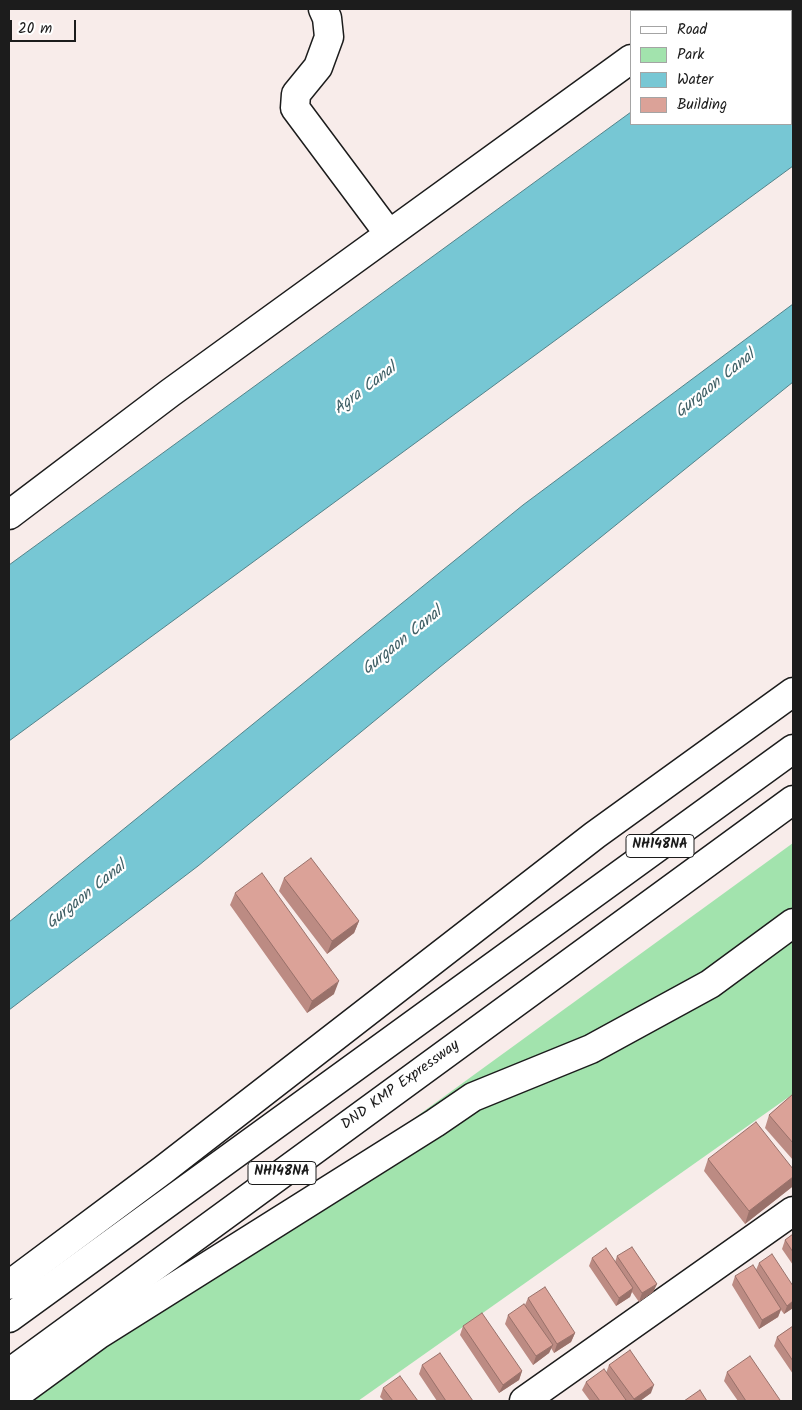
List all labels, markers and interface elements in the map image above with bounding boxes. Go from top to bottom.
scale bar [12,10,79,42]
legend [630,10,792,125]
text: 20 m [18,17,52,41]
text: Road [677,18,707,42]
text: Park [677,43,704,67]
text: Water [677,68,713,92]
text: Building [677,93,727,117]
water label: Gurgaon Canal [672,347,760,423]
water label: Agra Canal [331,360,401,420]
water label: Gurgaon Canal [359,604,447,680]
road number: NH148NA [626,834,694,858]
water label: Gurgaon Canal [43,858,131,934]
street label: DND KMP Expressway [339,1037,463,1135]
road number: NH148NA [248,1162,316,1184]

